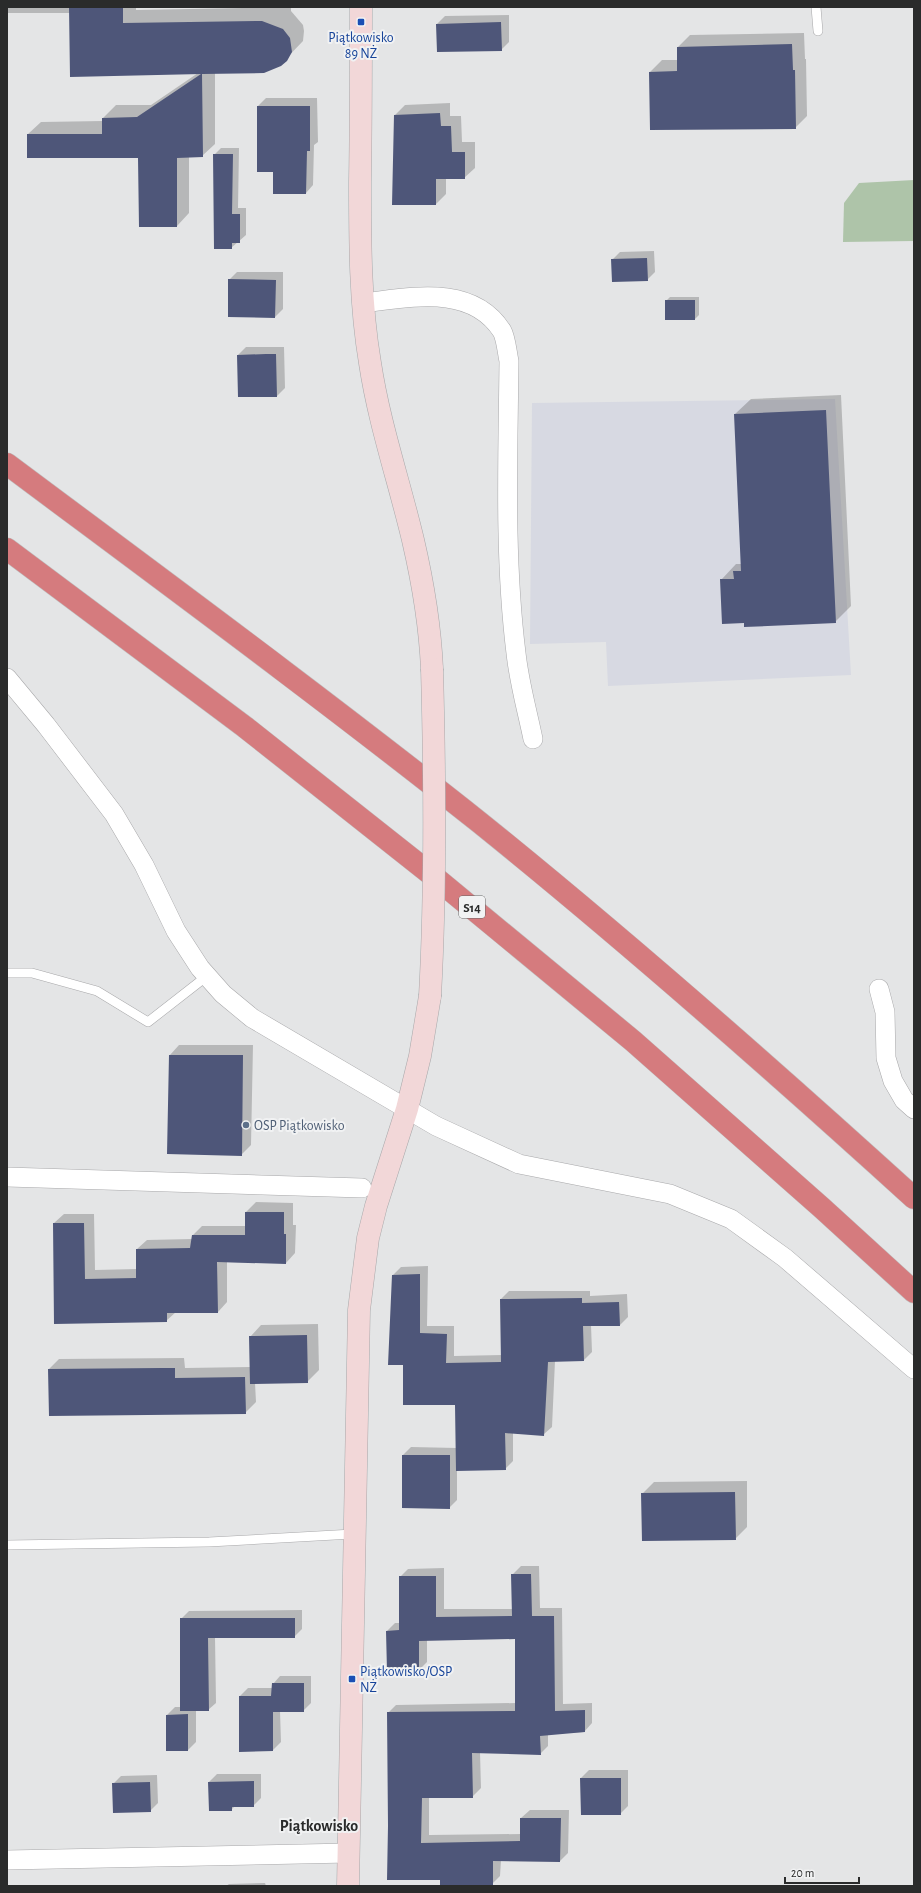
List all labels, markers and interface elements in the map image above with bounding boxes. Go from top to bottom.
marker: Piątkowisko 89 NŻ [356,17,366,27]
place label: Piątkowisko 89 NŻ [328,31,394,61]
road number: S14 [459,896,485,918]
place label: OSP Piątkowisko [254,1119,345,1133]
marker: OSP Piątkowisko [241,1120,251,1130]
place label: Piątkowisko/OSP NŻ [360,1665,452,1695]
marker: Piątkowisko/OSP NŻ [347,1674,357,1684]
district label: Piątkowisko [280,1818,358,1834]
scale bar [785,1859,859,1885]
text: 20 m [791,1867,814,1879]

